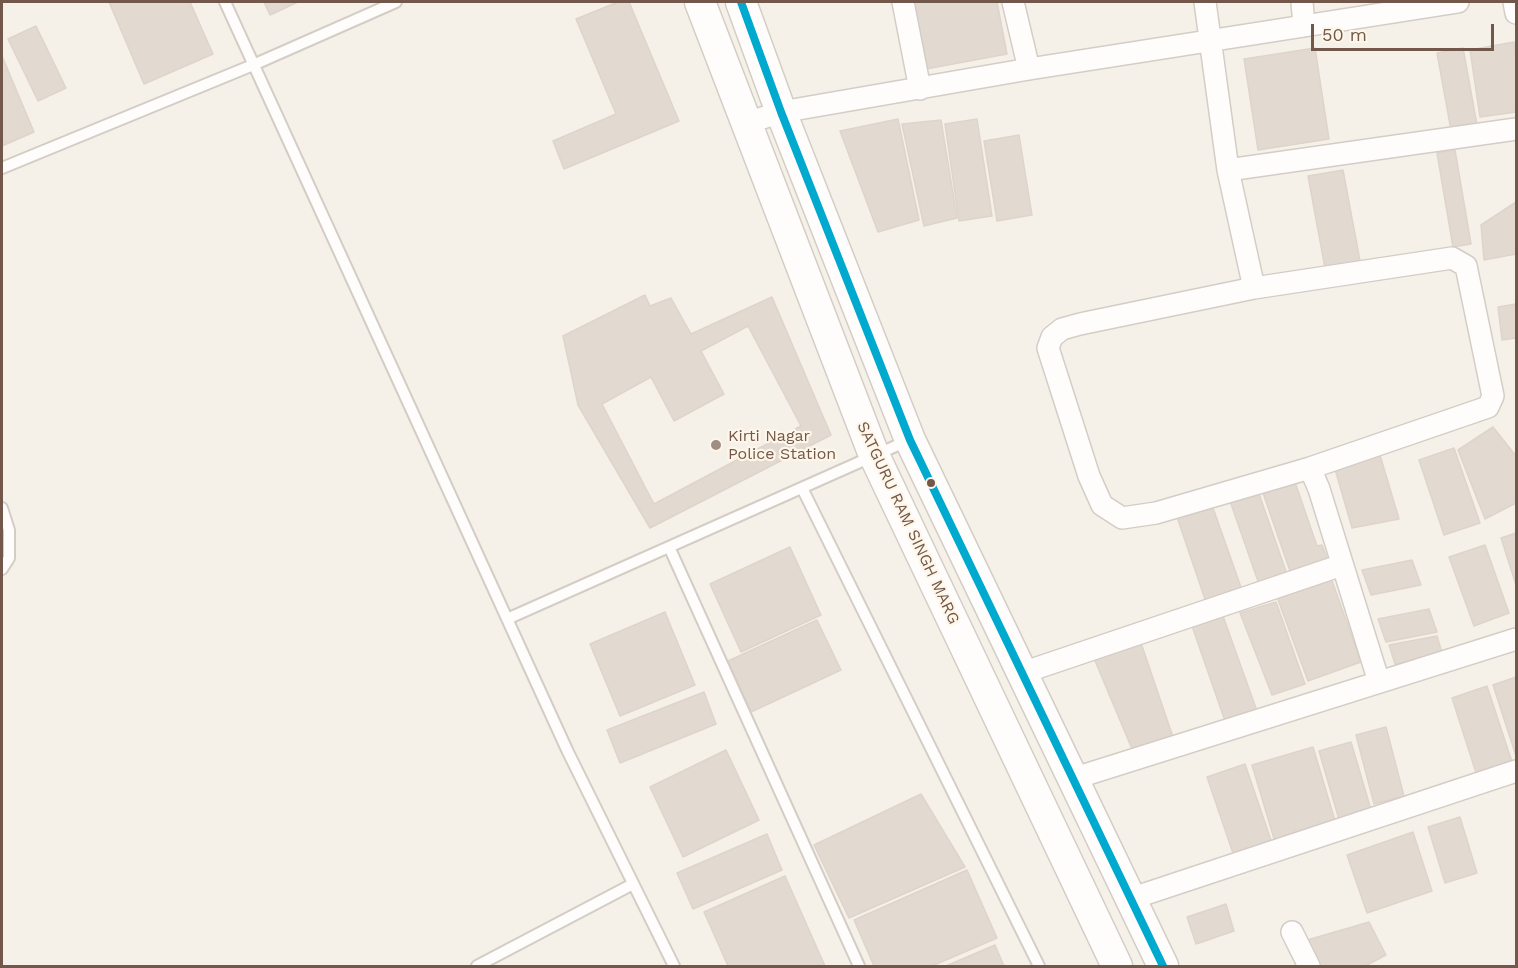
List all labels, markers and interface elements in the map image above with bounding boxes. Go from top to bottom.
scale bar [1314,12,1497,50]
text: 50 m [1322,24,1367,45]
street label: SATGURU RAM SINGH MARG [853,419,963,627]
place label: Kirti Nagar Police Station [728,426,836,464]
marker: Kirti Nagar Police Station [709,438,723,452]
unlabelled marker [925,477,937,489]

